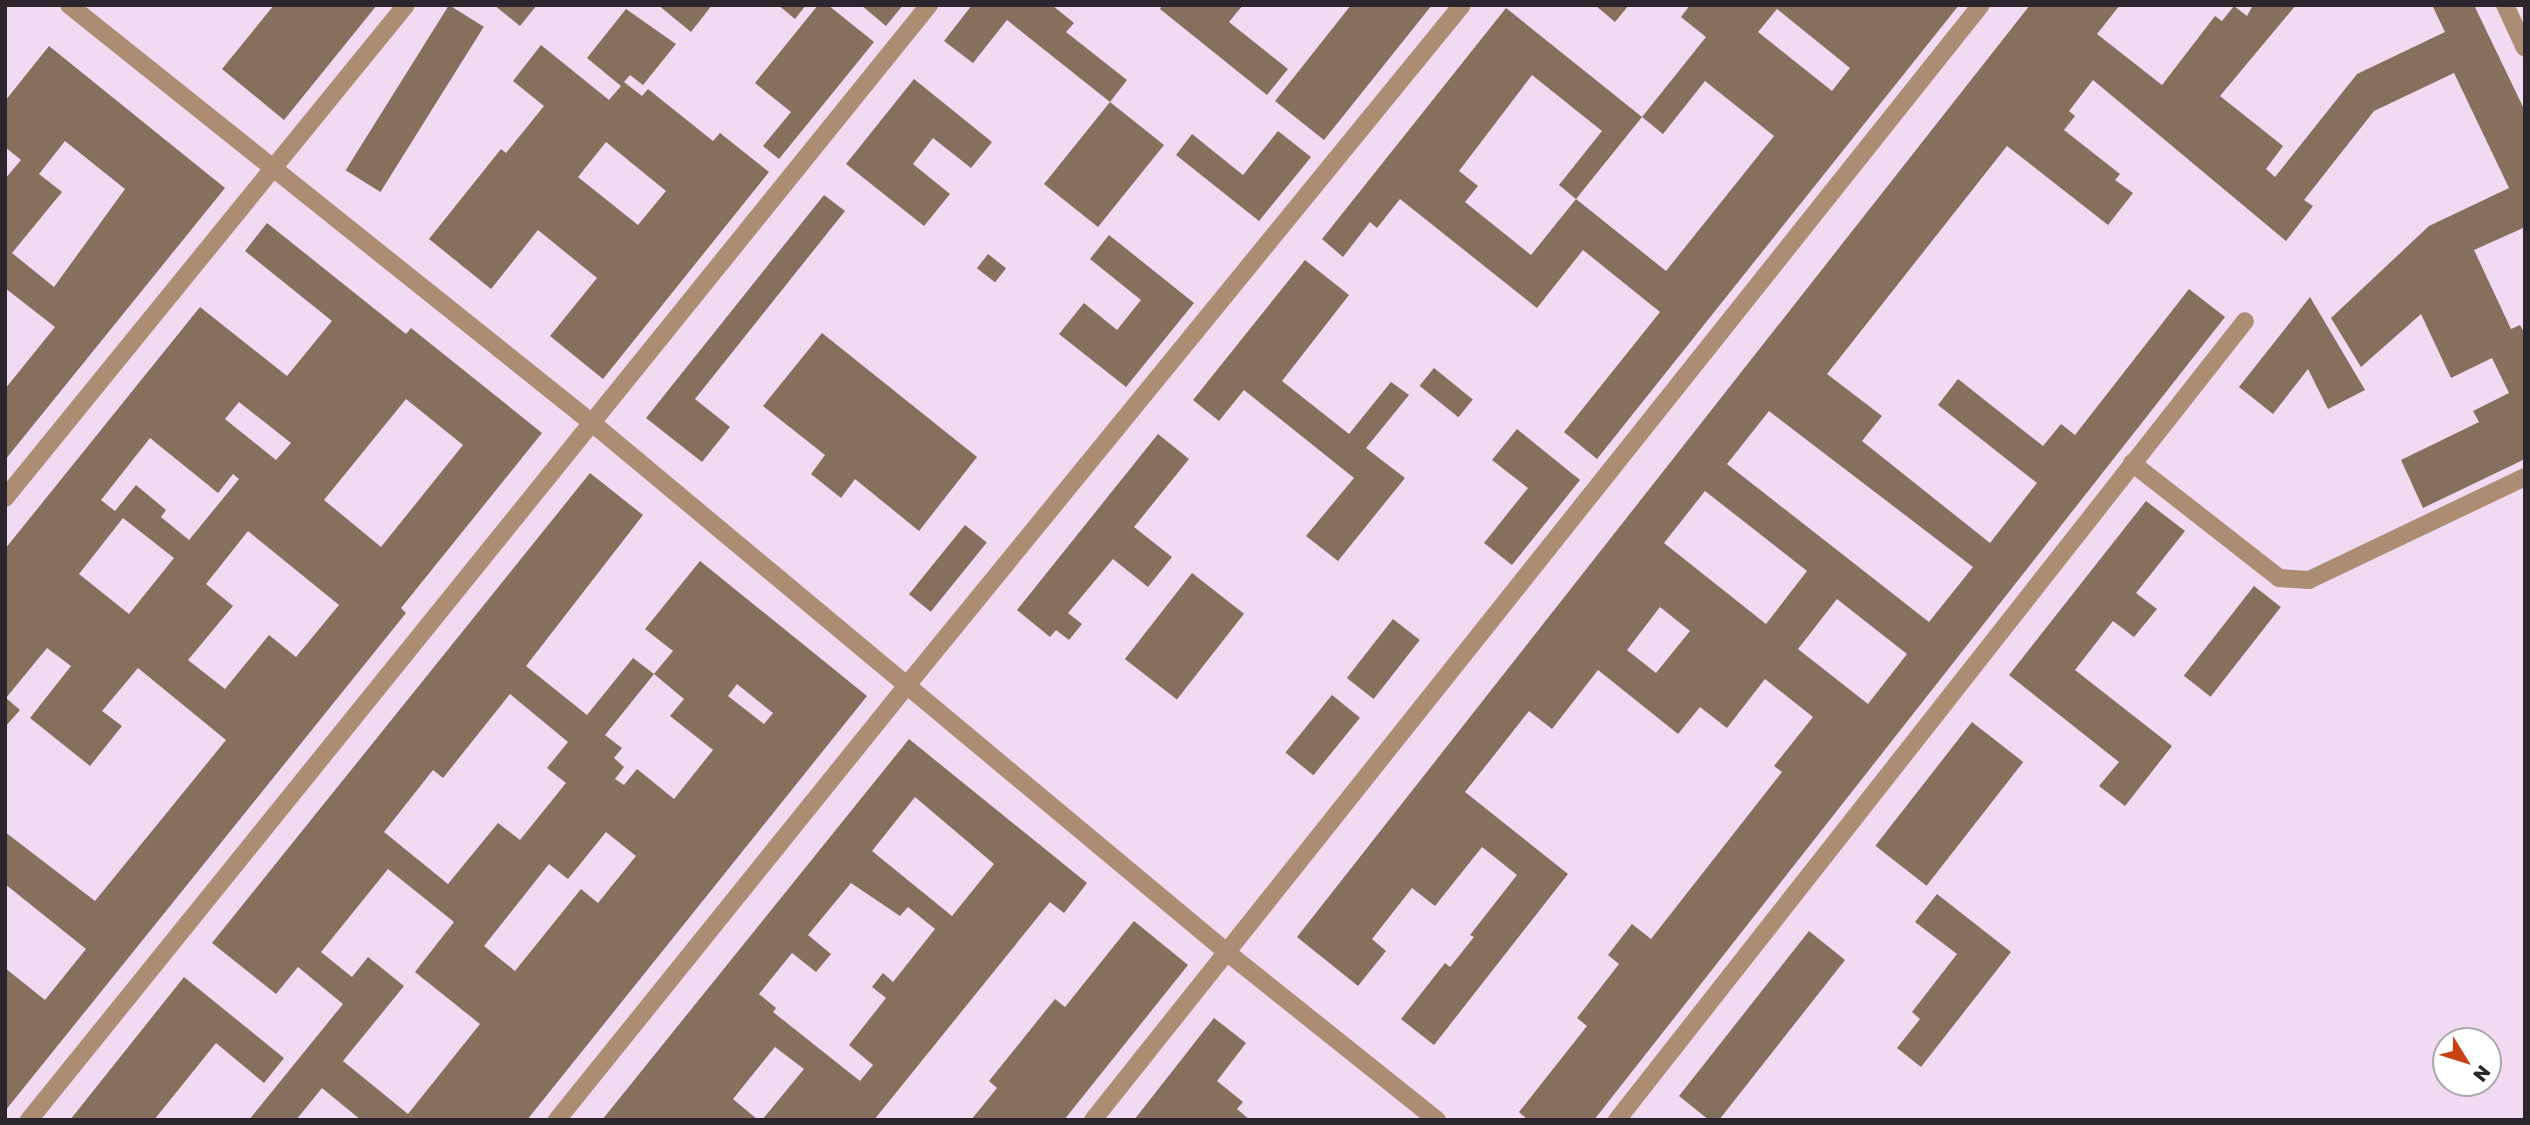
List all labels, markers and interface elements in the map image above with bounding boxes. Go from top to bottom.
north arrow [2432,1027,2502,1097]
text: N [2469,1061,2496,1087]

